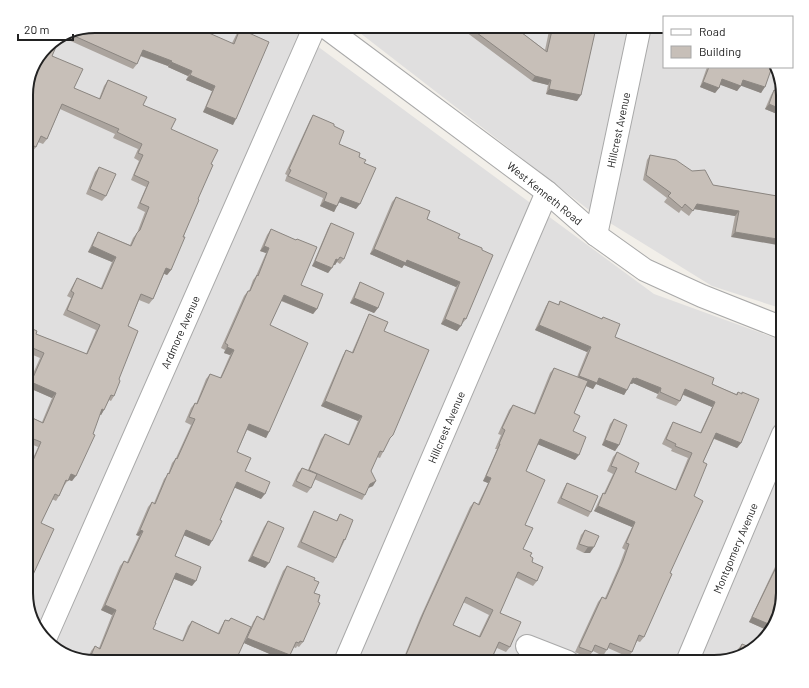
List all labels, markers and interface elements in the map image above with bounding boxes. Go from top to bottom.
scale bar [18,16,73,42]
legend [663,16,793,68]
text: 20 m [24,22,50,36]
text: Road [699,24,726,38]
text: Building [699,44,741,58]
street label: Hillcrest Avenue [604,91,632,169]
street label: West Kenneth Road [505,159,585,227]
street label: Ardmore Avenue [158,293,202,371]
street label: Hillcrest Avenue [425,389,467,465]
street label: Montgomery Avenue [710,501,760,595]

